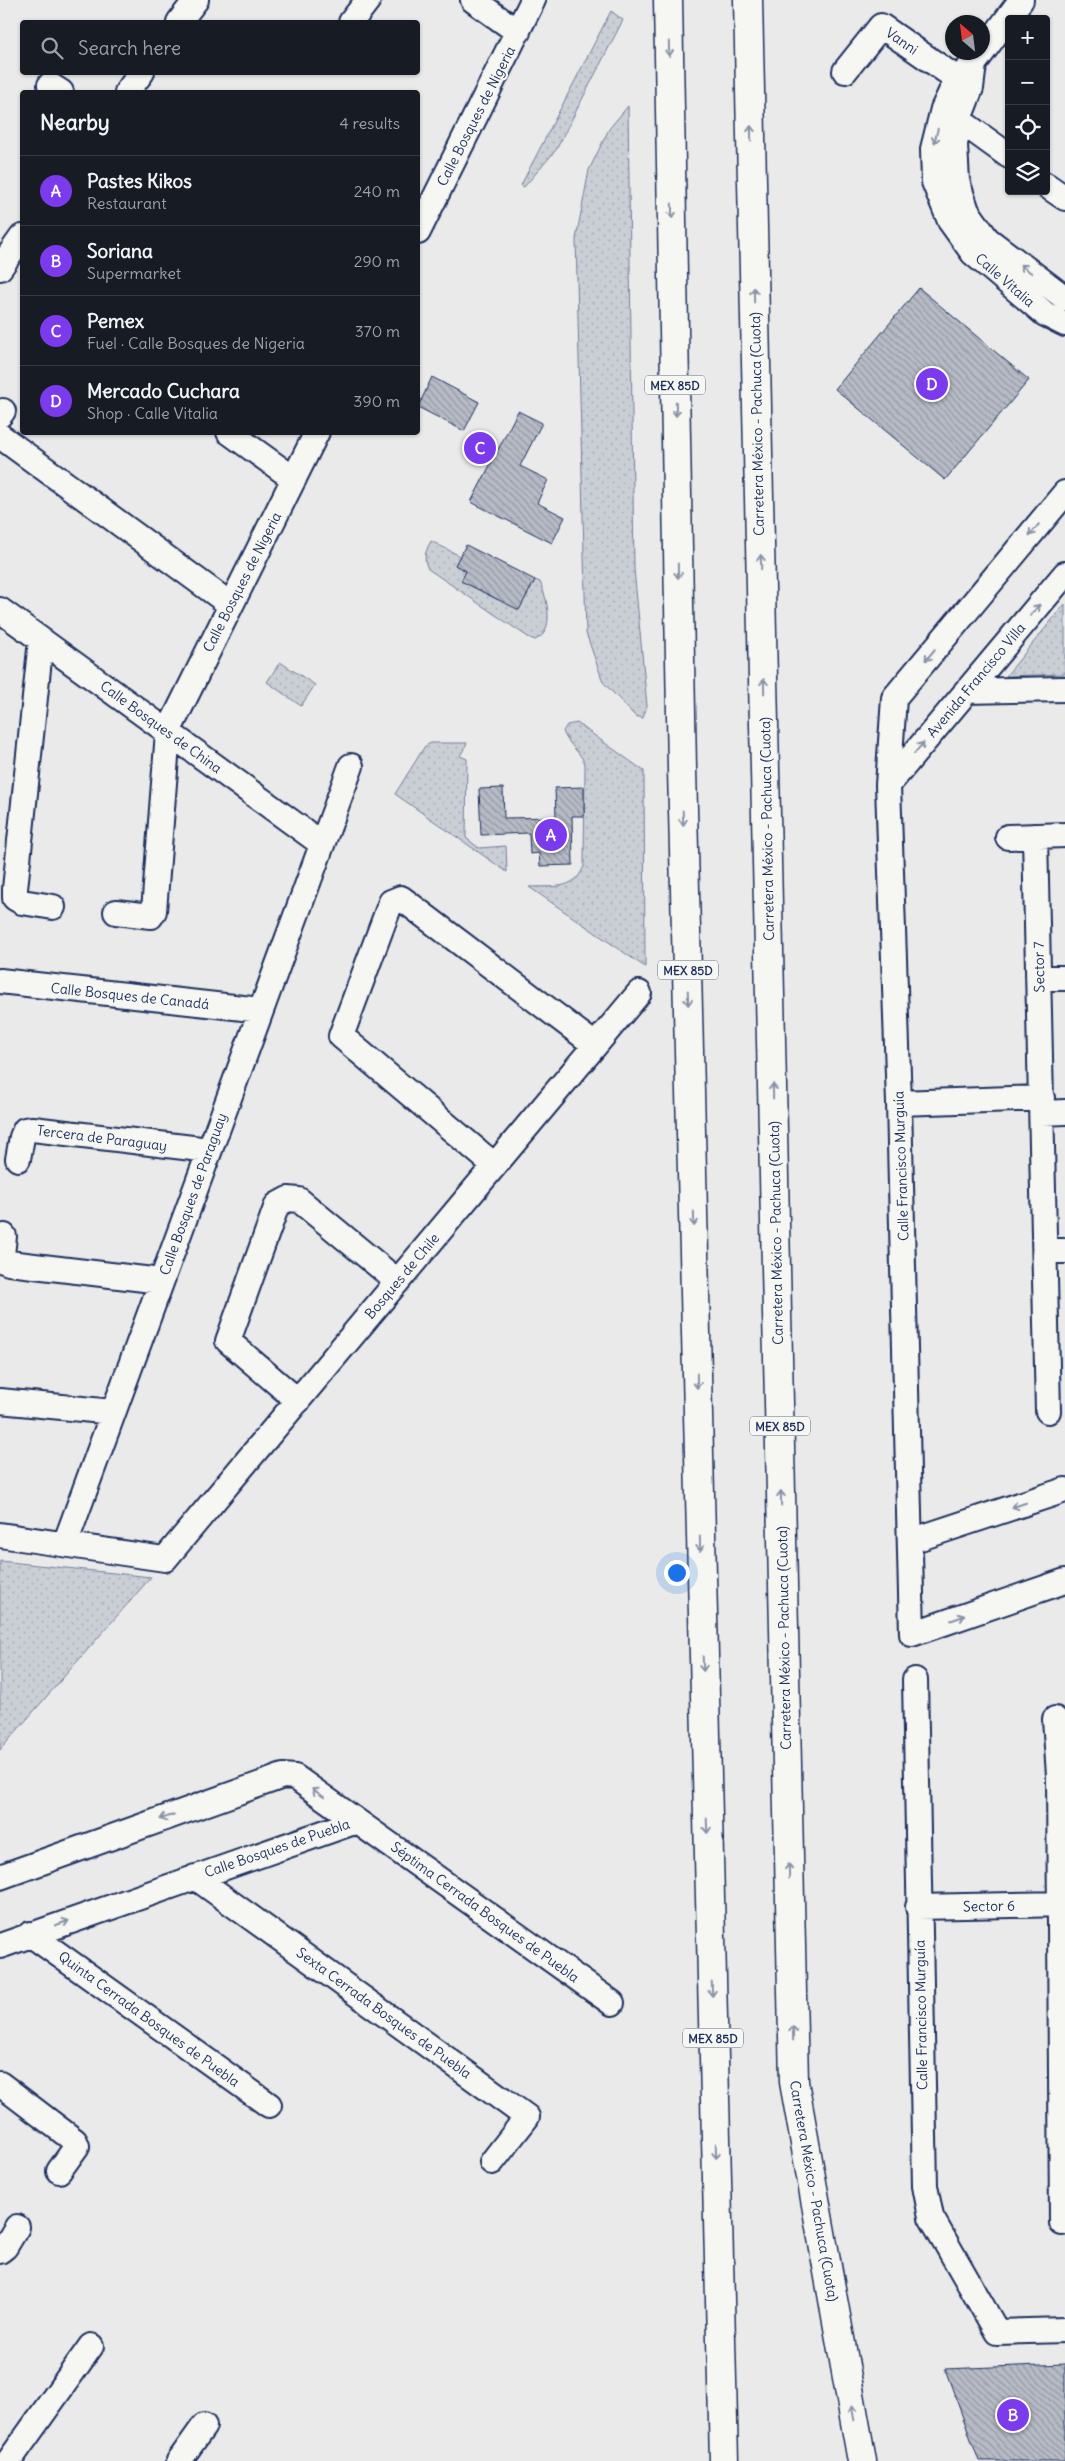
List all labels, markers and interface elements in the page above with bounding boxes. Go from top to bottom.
north arrow [945,15,990,60]
map controls [1005,15,1050,195]
button: + [1005,15,1050,60]
search box [20,20,420,75]
street label: Vanni [882,23,922,59]
icon: search [38,34,66,62]
text: Search here [78,36,181,60]
one-way arrow [664,40,674,56]
street label: Calle Bosques de Nigeria [433,43,519,189]
button: − [1005,60,1050,105]
button: locate [1005,105,1050,150]
text: Nearby [40,109,110,136]
text: 4 results [339,113,400,133]
one-way arrow [746,125,755,141]
one-way arrow [931,127,940,143]
button: layers [1005,150,1050,195]
text: Pastes Kikos [87,169,192,193]
text: A [51,181,61,201]
text: 240 m [354,181,400,201]
text: Restaurant [87,193,167,213]
one-way arrow [667,202,677,219]
text: Soriana [87,239,153,263]
street label: Calle Vitalia [972,249,1038,311]
text: B [51,251,61,271]
text: 290 m [354,251,400,271]
text: Supermarket [87,263,181,283]
one-way arrow [1019,264,1033,274]
one-way arrow [749,287,759,304]
text: Pemex [87,309,144,333]
street label: Carretera México - Pachuca (Cuota) [746,312,768,536]
text: C [51,321,61,341]
text: 370 m [355,321,400,341]
text: Fuel · Calle Bosques de Nigeria [87,333,305,353]
pin: D [916,365,948,403]
road number: MEX 85D [645,376,705,394]
text: Mercado Cuchara [87,379,240,403]
text: D [50,391,62,411]
text: 390 m [353,391,400,411]
one-way arrow [671,400,680,416]
text: Shop · Calle Vitalia [87,403,218,423]
pin: C [464,429,496,467]
street label: Calle Bosques de Nigeria [199,509,285,655]
one-way arrow [1028,524,1039,537]
one-way arrow [756,555,766,571]
one-way arrow [674,563,683,579]
one-way arrow [1029,604,1040,617]
street label: Avenida Francisco Villa [923,619,1029,741]
one-way arrow [924,649,936,662]
street label: Calle Bosques de China [97,677,225,777]
one-way arrow [759,678,769,694]
street label: Carretera México - Pachuca (Cuota) [756,717,778,941]
one-way arrow [913,741,925,754]
one-way arrow [679,810,688,826]
pin: A [535,816,567,854]
street label: Sector 7 [1030,941,1048,993]
road number: MEX 85D [658,960,718,980]
street label: Calle Bosques de Canadá [50,979,210,1013]
one-way arrow [684,990,693,1006]
one-way arrow [768,1083,778,1100]
street label: Calle Francisco Murguía [889,1091,913,1241]
street label: Calle Bosques de Paraguay [155,1110,231,1278]
street label: Tercera de Paraguay [36,1121,168,1155]
street label: Carretera México - Pachuca (Cuota) [765,1121,787,1345]
one-way arrow [689,1210,699,1227]
street label: Bosques de Chile [361,1229,443,1323]
one-way arrow [692,1373,702,1389]
road number: MEX 85D [750,1416,810,1435]
one-way arrow [776,1491,786,1507]
one-way arrow [1011,1501,1027,1510]
street label: Carretera México - Pachuca (Cuota) [773,1526,795,1750]
one-way arrow [696,1535,705,1551]
your location [664,1560,690,1586]
one-way arrow [950,1613,966,1622]
one-way arrow [698,1655,708,1671]
one-way arrow [311,1788,325,1798]
one-way arrow [160,1813,175,1822]
street label: Calle Bosques de Puebla [202,1815,352,1881]
one-way arrow [703,1818,712,1834]
street label: Séptima Cerrada Bosques de Puebla [387,1838,583,1986]
one-way arrow [784,1863,794,1880]
street label: Sector 6 [963,1897,1015,1915]
one-way arrow [54,1918,69,1927]
street label: Calle Francisco Murguía [911,1940,931,2090]
street label: Sexta Cerrada Bosques de Puebla [293,1943,475,2083]
street label: Quinta Cerrada Bosques de Puebla [55,1947,243,2091]
one-way arrow [707,1980,716,1996]
one-way arrow [788,2026,797,2042]
road number: MEX 85D [683,2029,743,2048]
street label: Carretera México - Pachuca (Cuota) [786,2079,842,2303]
one-way arrow [711,2142,721,2159]
pin: B [997,2396,1029,2434]
one-way arrow [848,2405,858,2421]

